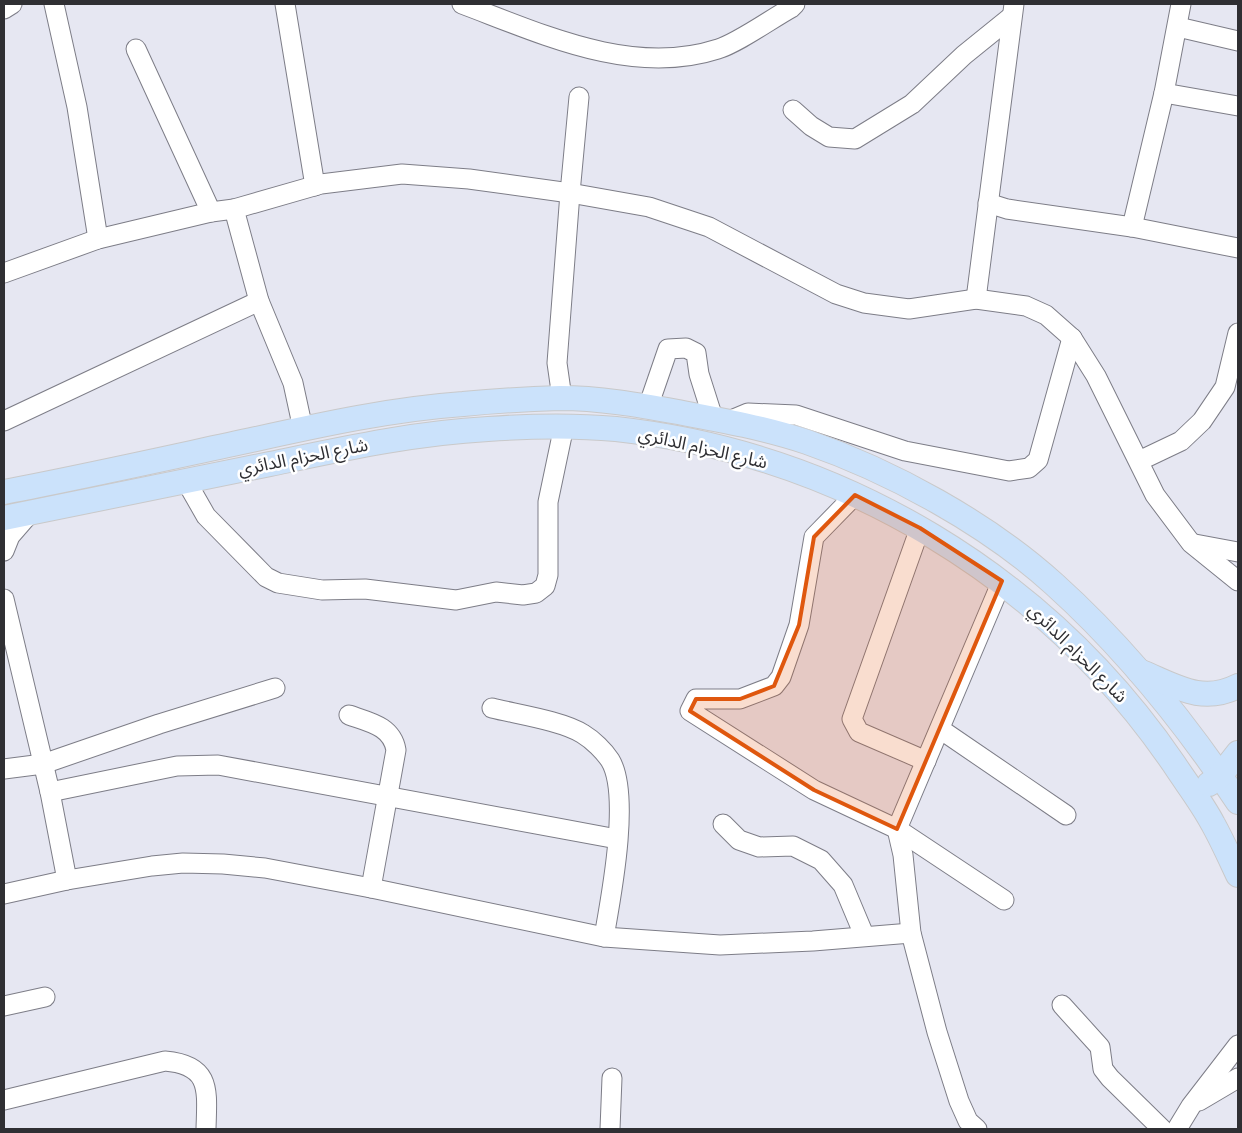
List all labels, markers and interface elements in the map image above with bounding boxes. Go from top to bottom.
street label: شارع الحزام الدائري [636,422,770,476]
street label: شارع الحزام الدائري [236,434,370,483]
street label: شارع الحزام الدائري [1022,599,1132,709]

